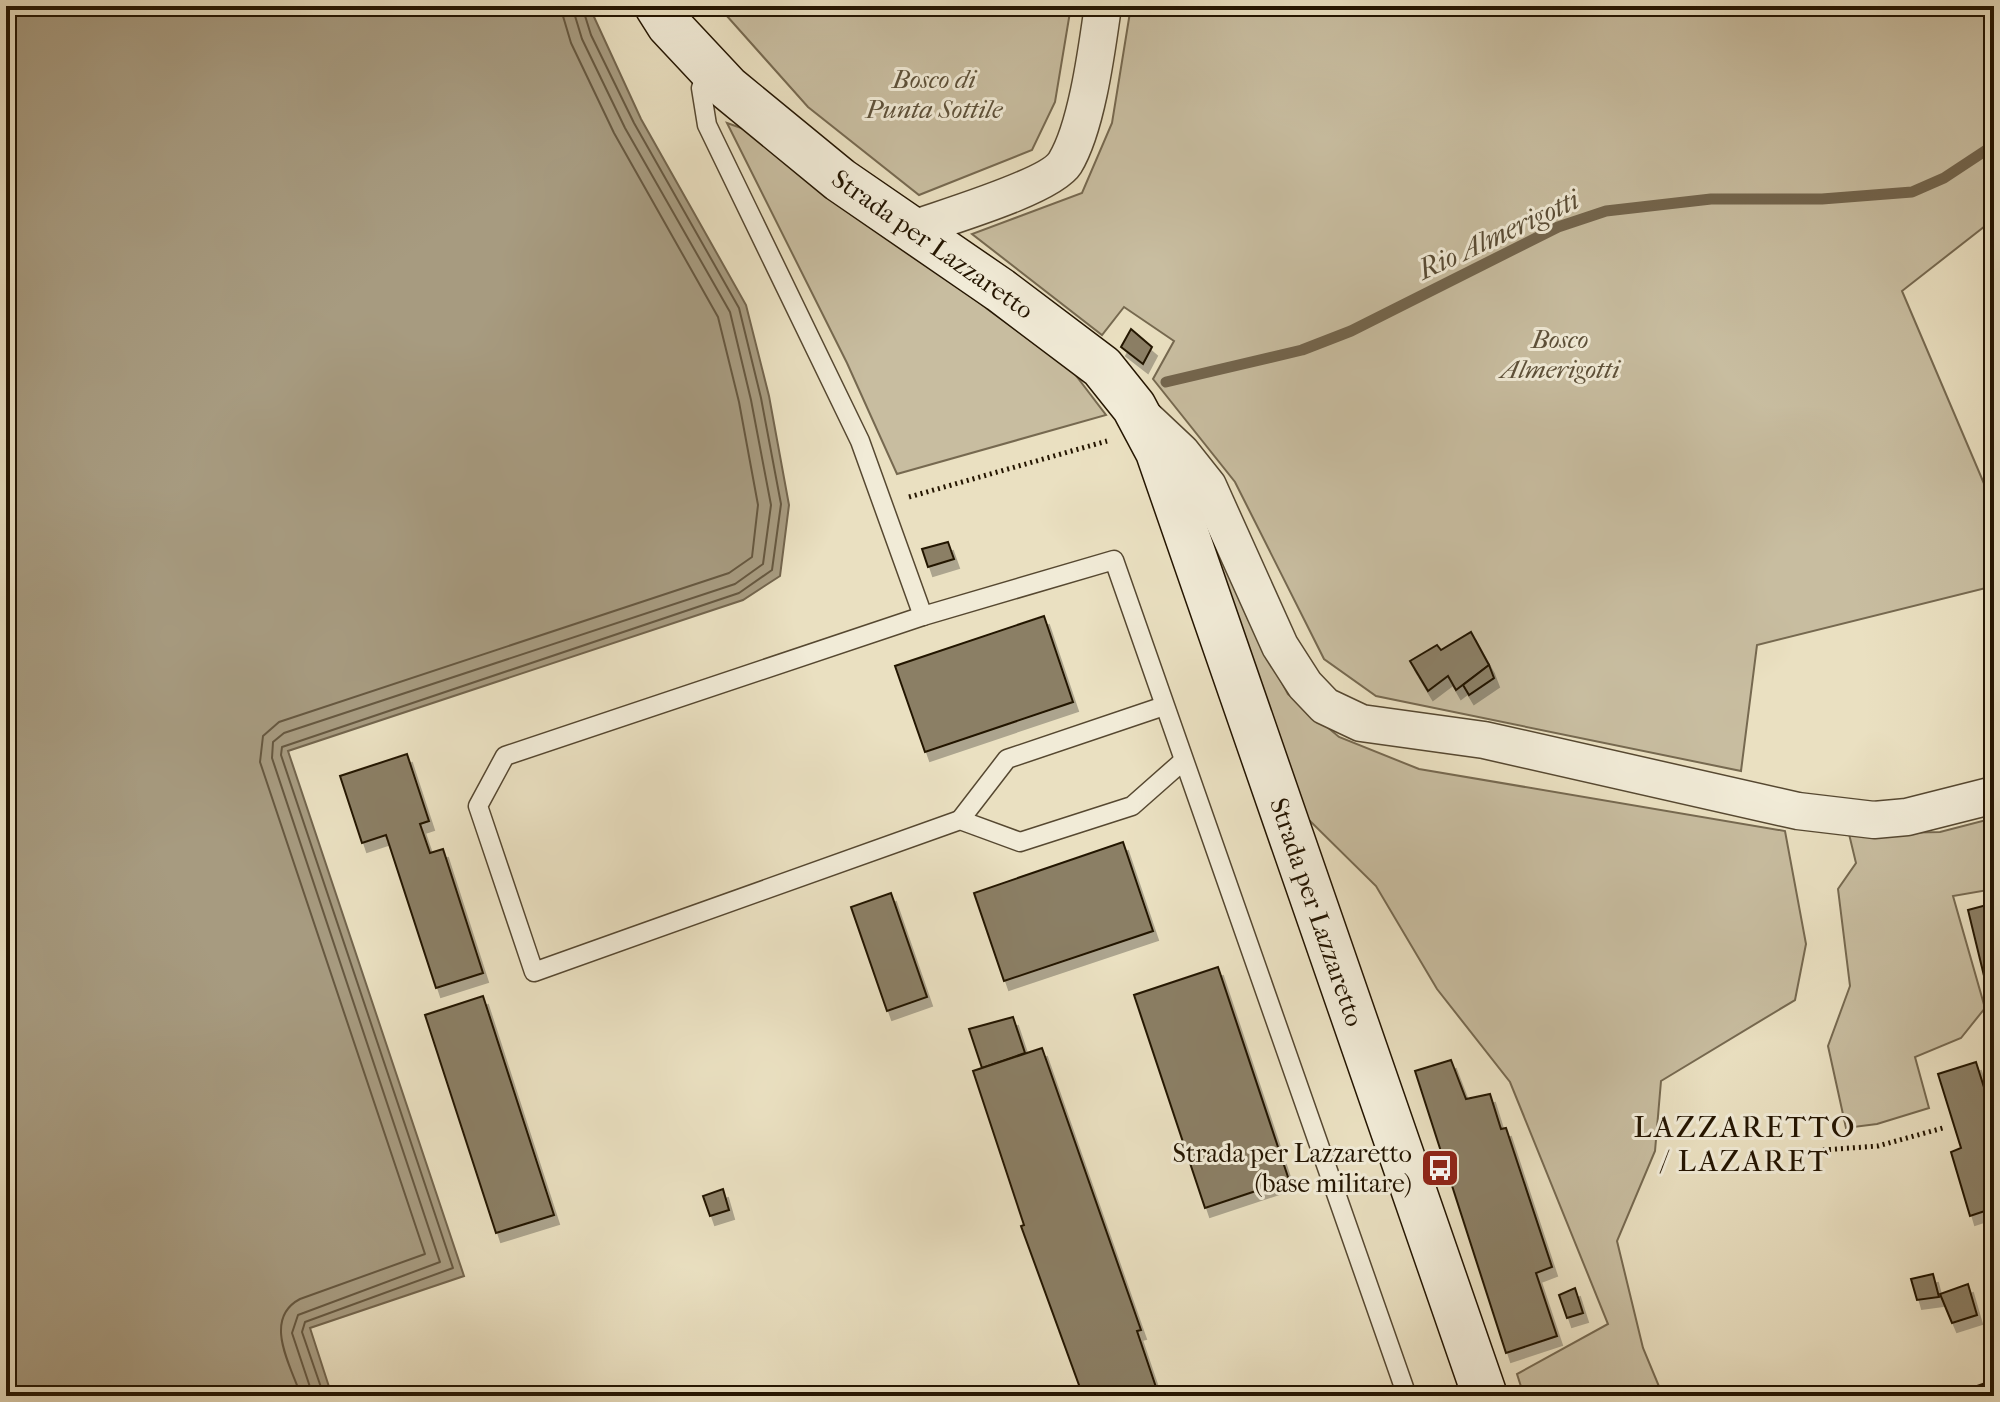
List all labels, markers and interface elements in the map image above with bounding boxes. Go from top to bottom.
park label: Bosco di Punta Sottile [865,64,1004,125]
street label: Strada per Lazzaretto [826,163,1040,326]
water label: Rio Almerigotti [1411,182,1586,287]
park label: Bosco Almerigotti [1498,324,1621,385]
street label: Strada per Lazzaretto [1263,794,1370,1030]
district label: LAZZARETTO / LAZARET [1633,1110,1857,1179]
place label: Strada per Lazzaretto (base militare) [1173,1138,1412,1199]
bus stop icon: Strada per Lazzaretto (base militare) [1419,1147,1461,1189]

